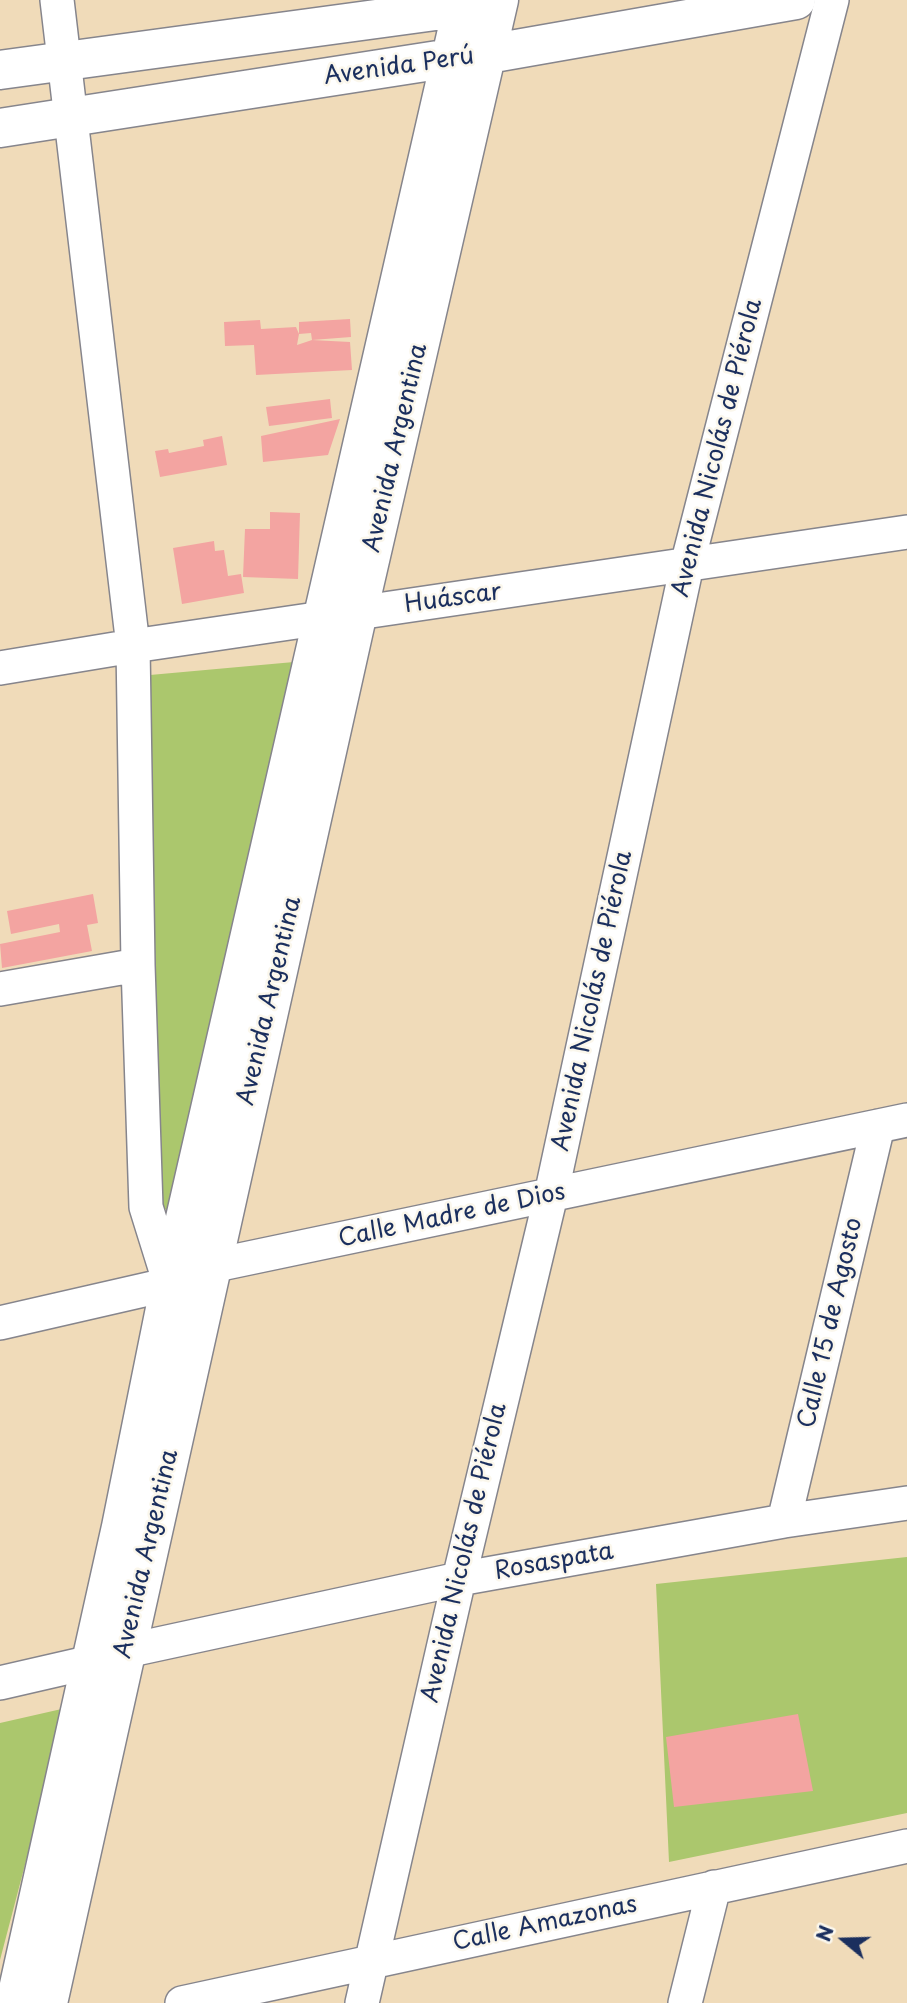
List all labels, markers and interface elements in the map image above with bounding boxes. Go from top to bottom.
street label: Avenida Perú [322,42,476,92]
street label: Avenida Nicolás de Piérola [667,296,769,600]
street label: Avenida Argentina [358,341,434,555]
street label: Huáscar [403,578,503,620]
street label: Avenida Nicolás de Piérola [547,848,639,1154]
street label: Avenida Argentina [232,894,308,1108]
street label: Calle Madre de Dios [336,1178,568,1254]
street label: Calle 15 de Agosto [793,1215,869,1431]
street label: Avenida Nicolás de Piérola [417,1401,513,1705]
street label: Avenida Argentina [109,1447,185,1661]
street label: Rosaspata [492,1537,616,1587]
street label: Calle Amazonas [450,1890,640,1958]
north arrow [809,1905,879,1975]
text: N [808,1921,840,1945]

